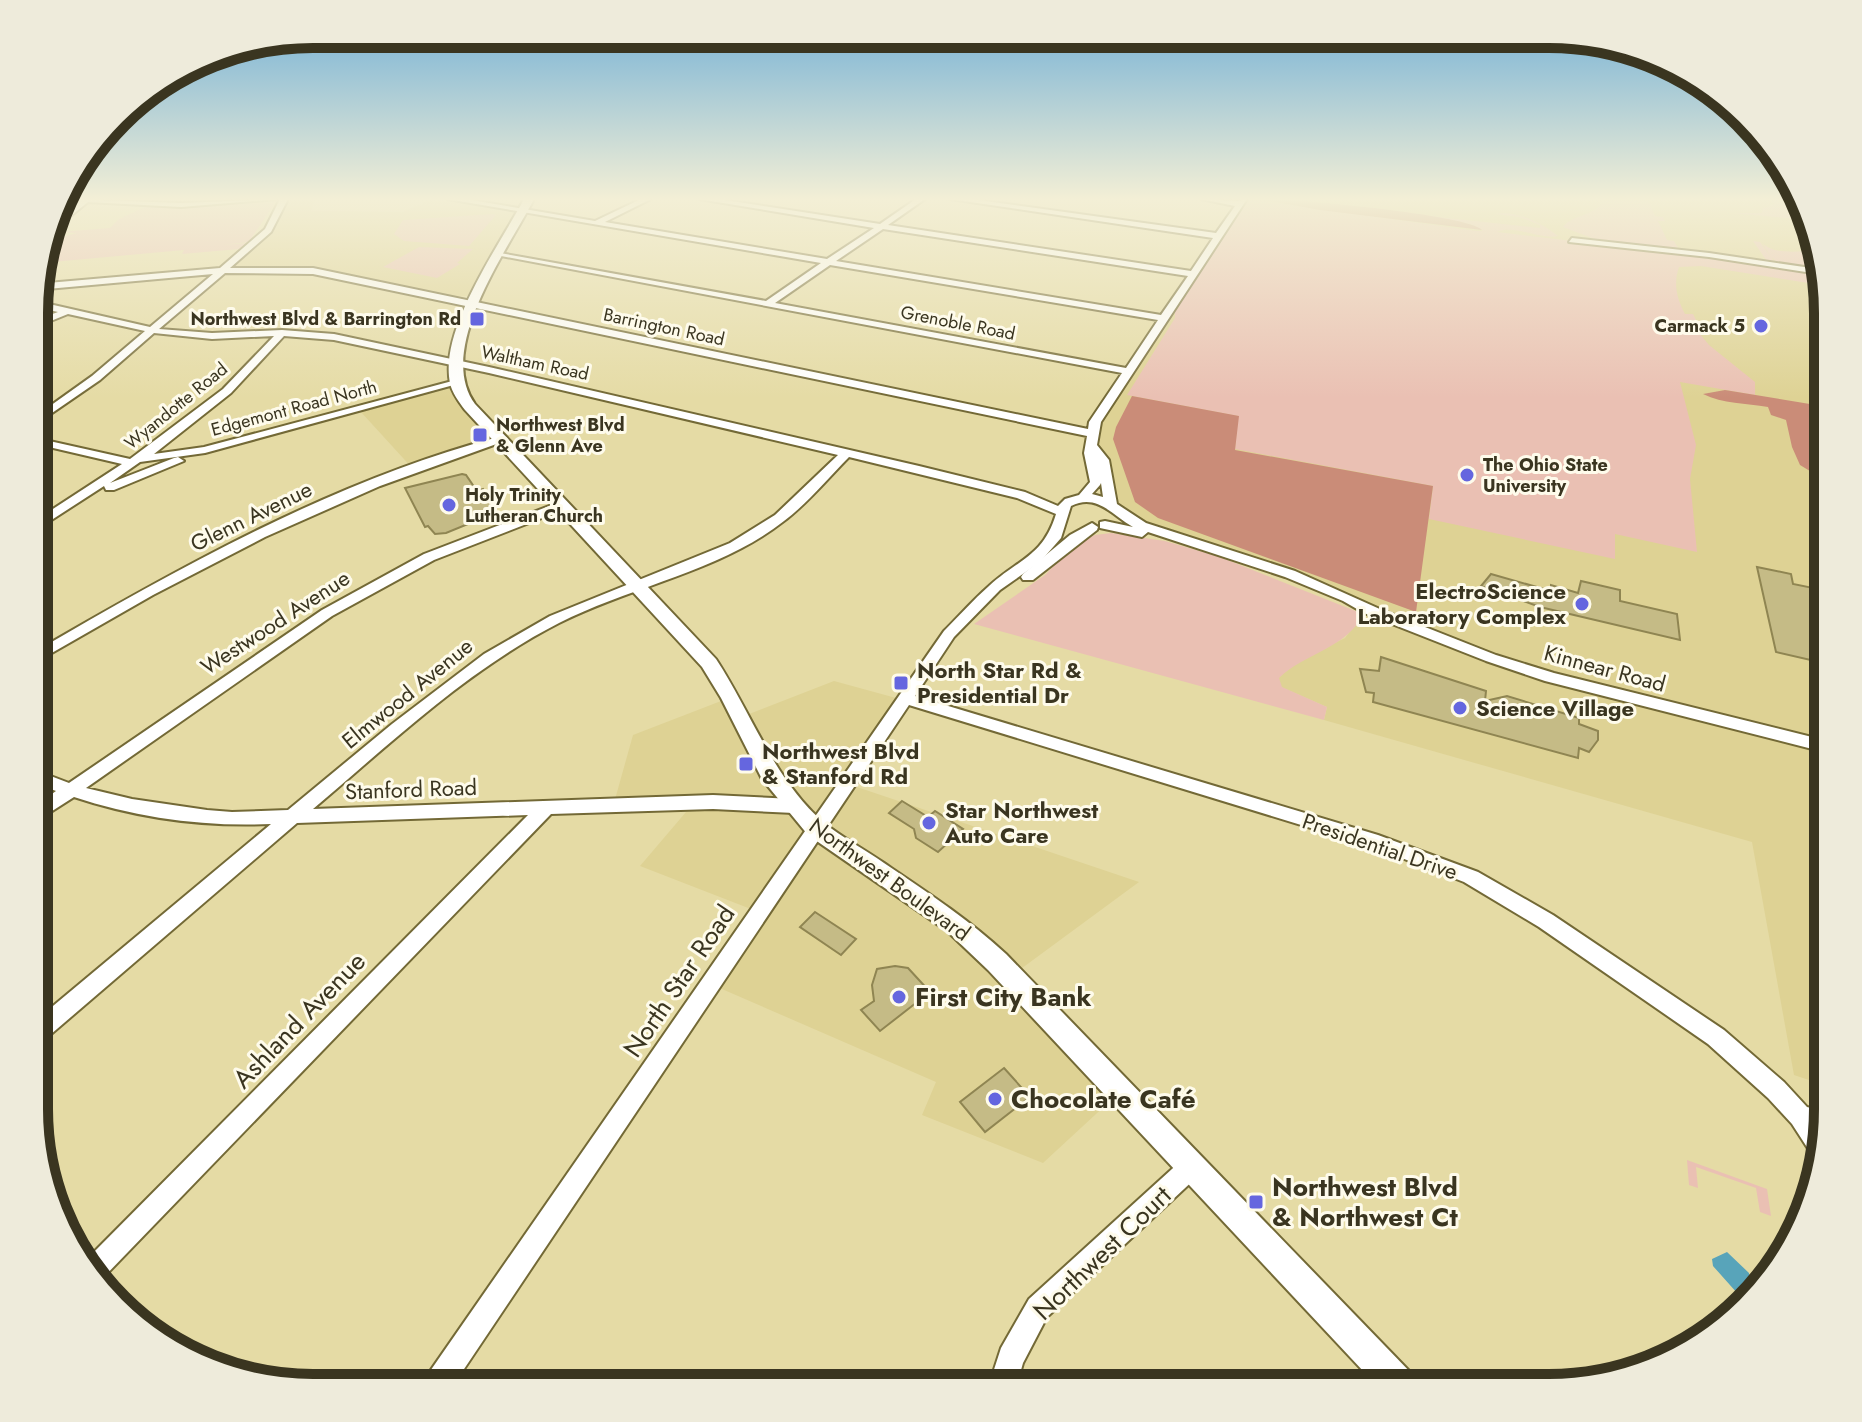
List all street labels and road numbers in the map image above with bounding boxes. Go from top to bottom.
street label: Grenoble Road [898,299,1018,347]
street label: Barrington Road [601,301,727,353]
street label: Waltham Road [479,339,591,387]
street label: Wyandotte Road [119,356,233,456]
street label: Edgemont Road North [208,373,380,443]
street label: Glenn Avenue [185,473,317,559]
street label: Westwood Avenue [194,562,356,682]
street label: Elmwood Avenue [335,630,479,756]
street label: Kinnear Road [1541,636,1669,700]
street label: Stanford Road [345,771,477,807]
street label: Presidential Drive [1298,804,1462,888]
street label: Northwest Boulevard [803,810,977,948]
street label: North Star Road [614,897,744,1065]
street label: Ashland Avenue [224,943,374,1097]
street label: Northwest Court [1024,1177,1180,1329]

